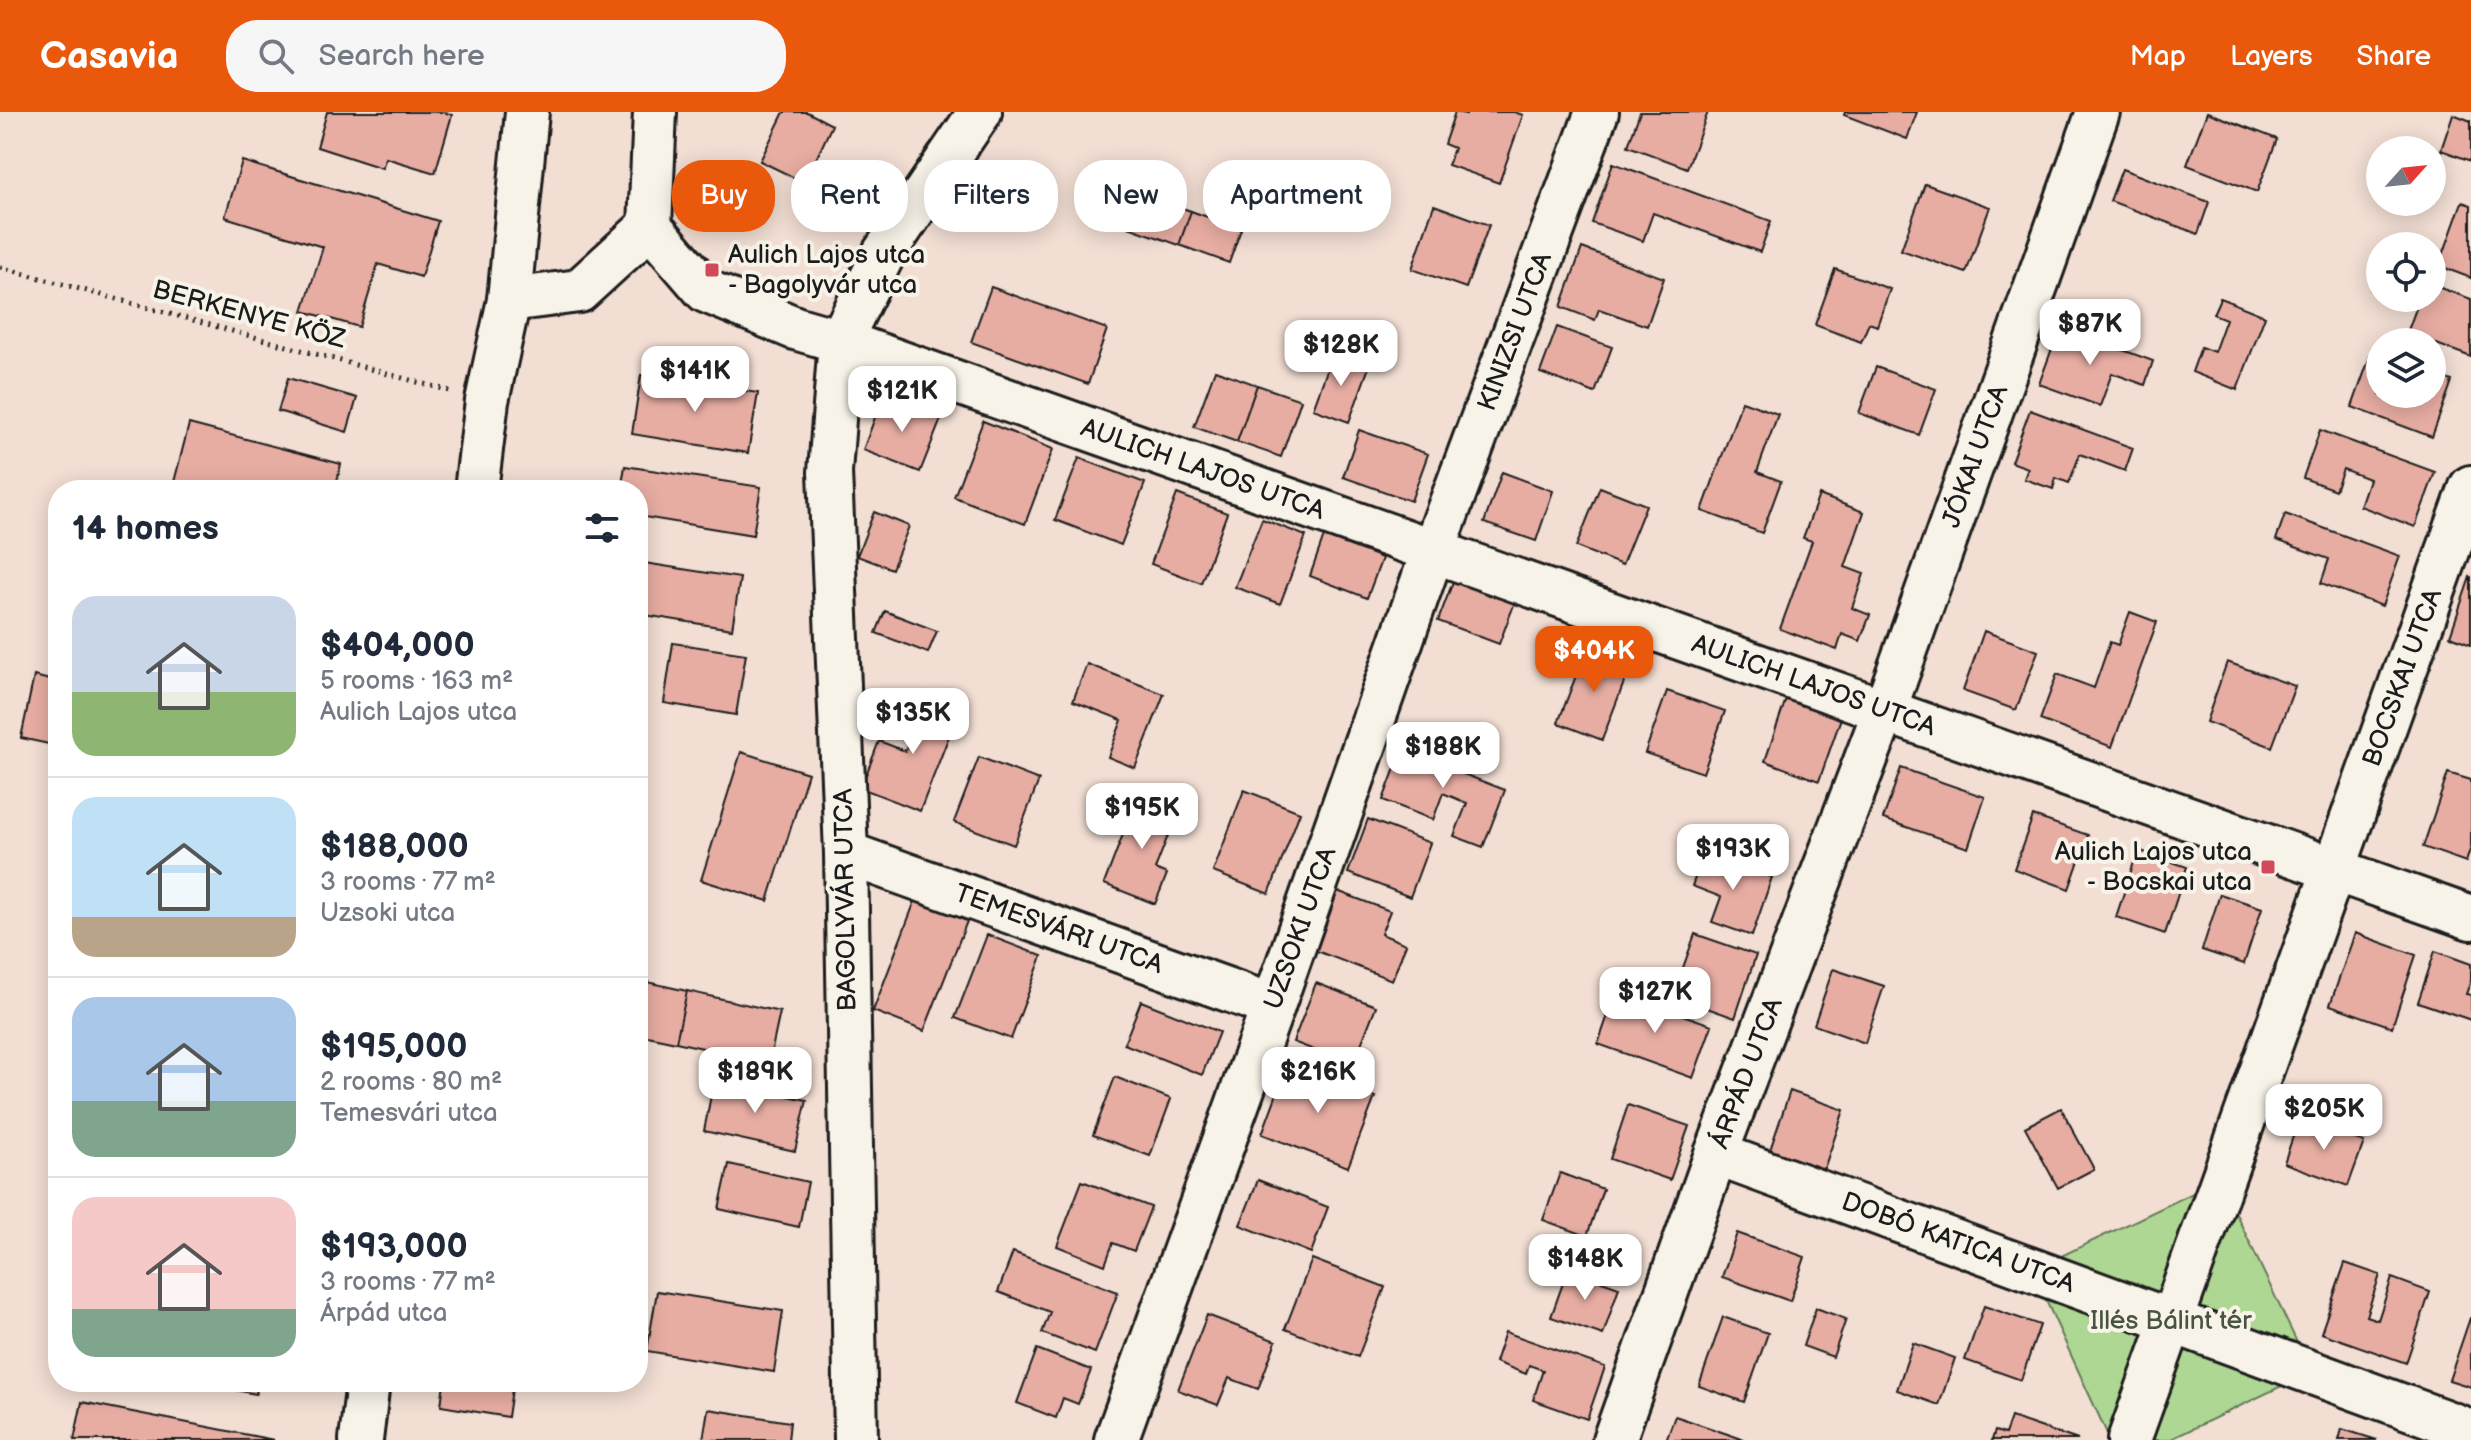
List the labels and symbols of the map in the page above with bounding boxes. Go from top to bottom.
north arrow [2366,136,2446,216]
place label: Aulich Lajos utca - Bagolyvár utca [728,240,925,301]
street label: KINIZSI UTCA [1471,248,1559,415]
marker: Aulich Lajos utca - Bagolyvár utca [703,261,721,279]
street label: BERKENYE KÖZ [149,273,349,356]
pin: $87K [2043,299,2137,367]
pin: $128K [1285,320,1397,388]
pin: $141K [639,346,751,414]
pin: $121K [846,366,958,434]
street label: JÓKAI UTCA [1936,381,2015,532]
street label: AULICH LAJOS UTCA [1077,412,1329,527]
street label: BOCSKAI UTCA [2356,584,2449,771]
pin: $404K [1538,626,1650,694]
street label: AULICH LAJOS UTCA [1688,628,1940,743]
pin: $135K [857,688,969,756]
pin: $188K [1387,722,1499,790]
pin: $195K [1086,783,1198,851]
street label: BAGOLYVÁR UTCA [827,788,863,1012]
pin: $193K [1677,824,1789,892]
place label: Aulich Lajos utca - Bocskai utca [2055,837,2252,898]
street label: UZSOKI UTCA [1258,843,1343,1013]
marker: Aulich Lajos utca - Bocskai utca [2259,858,2277,876]
street label: TEMESVÁRI UTCA [950,878,1167,981]
pin: $127K [1599,967,1711,1035]
street label: ÁRPÁD UTCA [1702,993,1789,1153]
pin: $189K [699,1047,811,1115]
pin: $216K [1262,1047,1374,1115]
pin: $205K [2268,1084,2380,1152]
street label: DOBÓ KATICA UTCA [1837,1186,2079,1300]
pin: $148K [1529,1234,1641,1302]
park label: Illés Bálint tér [2090,1306,2252,1337]

